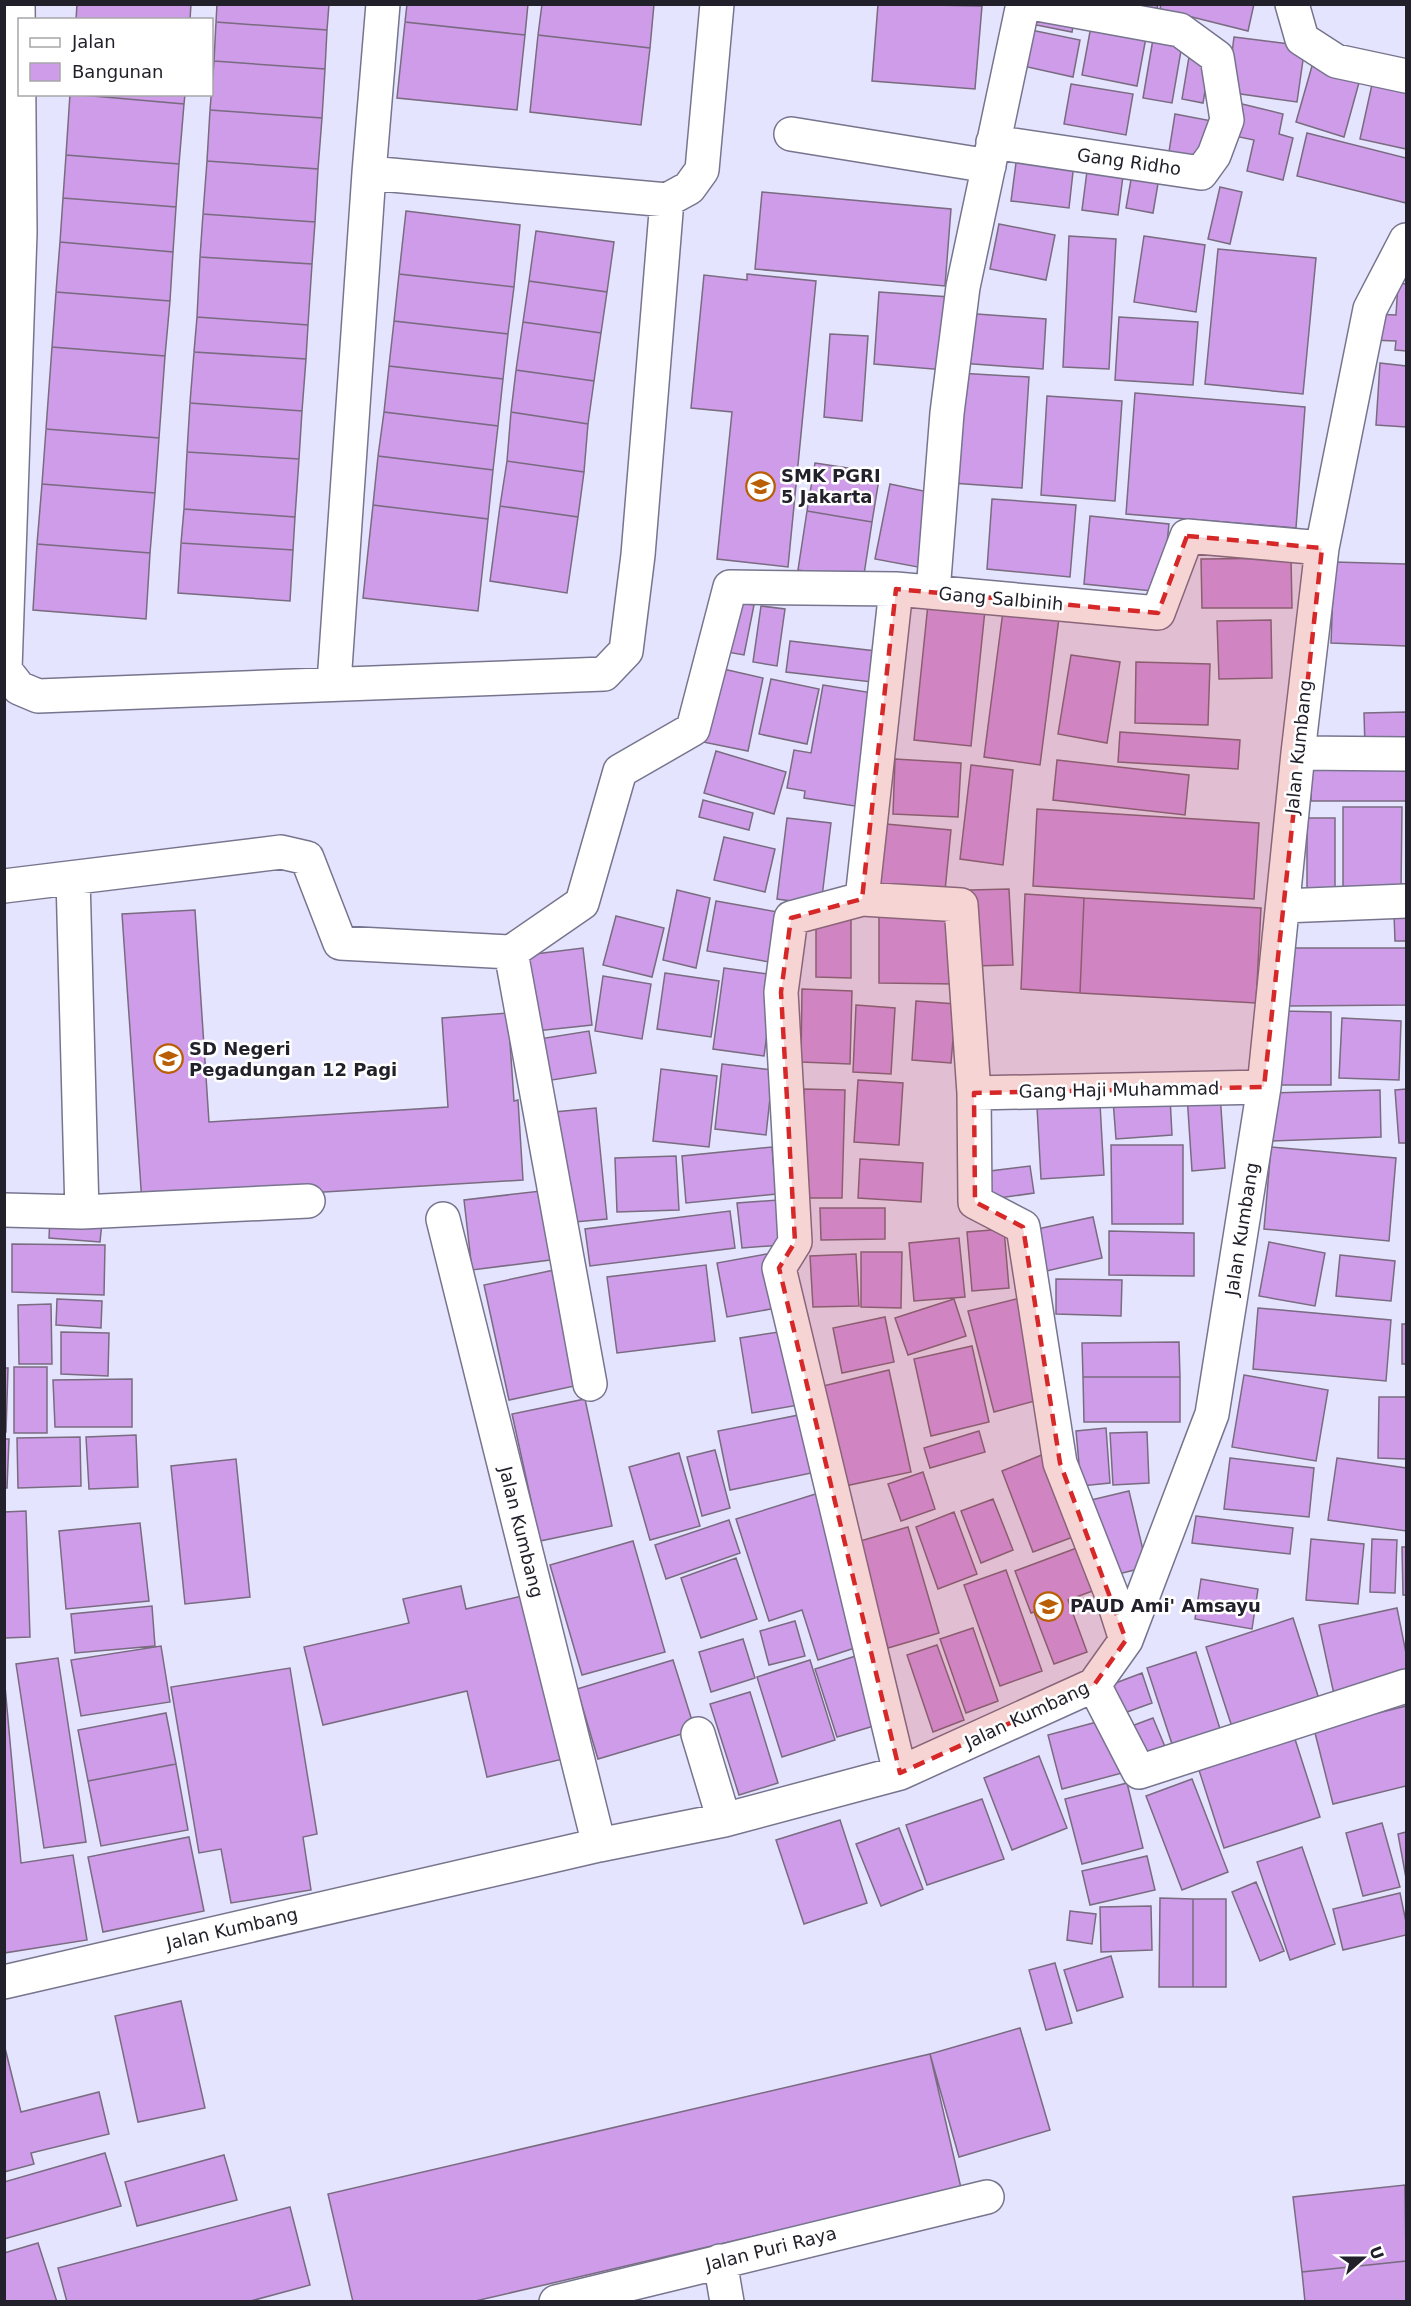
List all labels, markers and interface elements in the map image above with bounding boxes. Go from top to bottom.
legend [18,18,213,96]
text: Jalan [71,31,116,52]
text: Bangunan [72,61,163,82]
street label: Gang Ridho [1076,144,1182,179]
place label: SMK PGRI 5 Jakarta [781,465,881,507]
school or university icon: SMK PGRI 5 Jakarta [744,470,776,502]
street label: Gang Salbinih [938,583,1064,614]
street label: Jalan Kumbang [1281,679,1316,816]
place label: SD Negeri Pegadungan 12 Pagi [189,1038,397,1080]
school or university icon: SD Negeri Pegadungan 12 Pagi [152,1043,184,1075]
street label: Gang Haji Muhammad [1018,1077,1220,1102]
street label: Jalan Kumbang [1220,1161,1262,1298]
street label: Jalan Kumbang [495,1463,548,1600]
school or university icon: PAUD Ami' Amsayu [1033,1590,1065,1622]
place label: PAUD Ami' Amsayu [1070,1595,1261,1616]
street label: Jalan Kumbang [960,1677,1092,1753]
street label: Jalan Kumbang [163,1903,300,1954]
street label: Jalan Puri Raya [702,2222,839,2275]
north arrow [1333,2228,1393,2288]
text: U [1365,2243,1388,2262]

